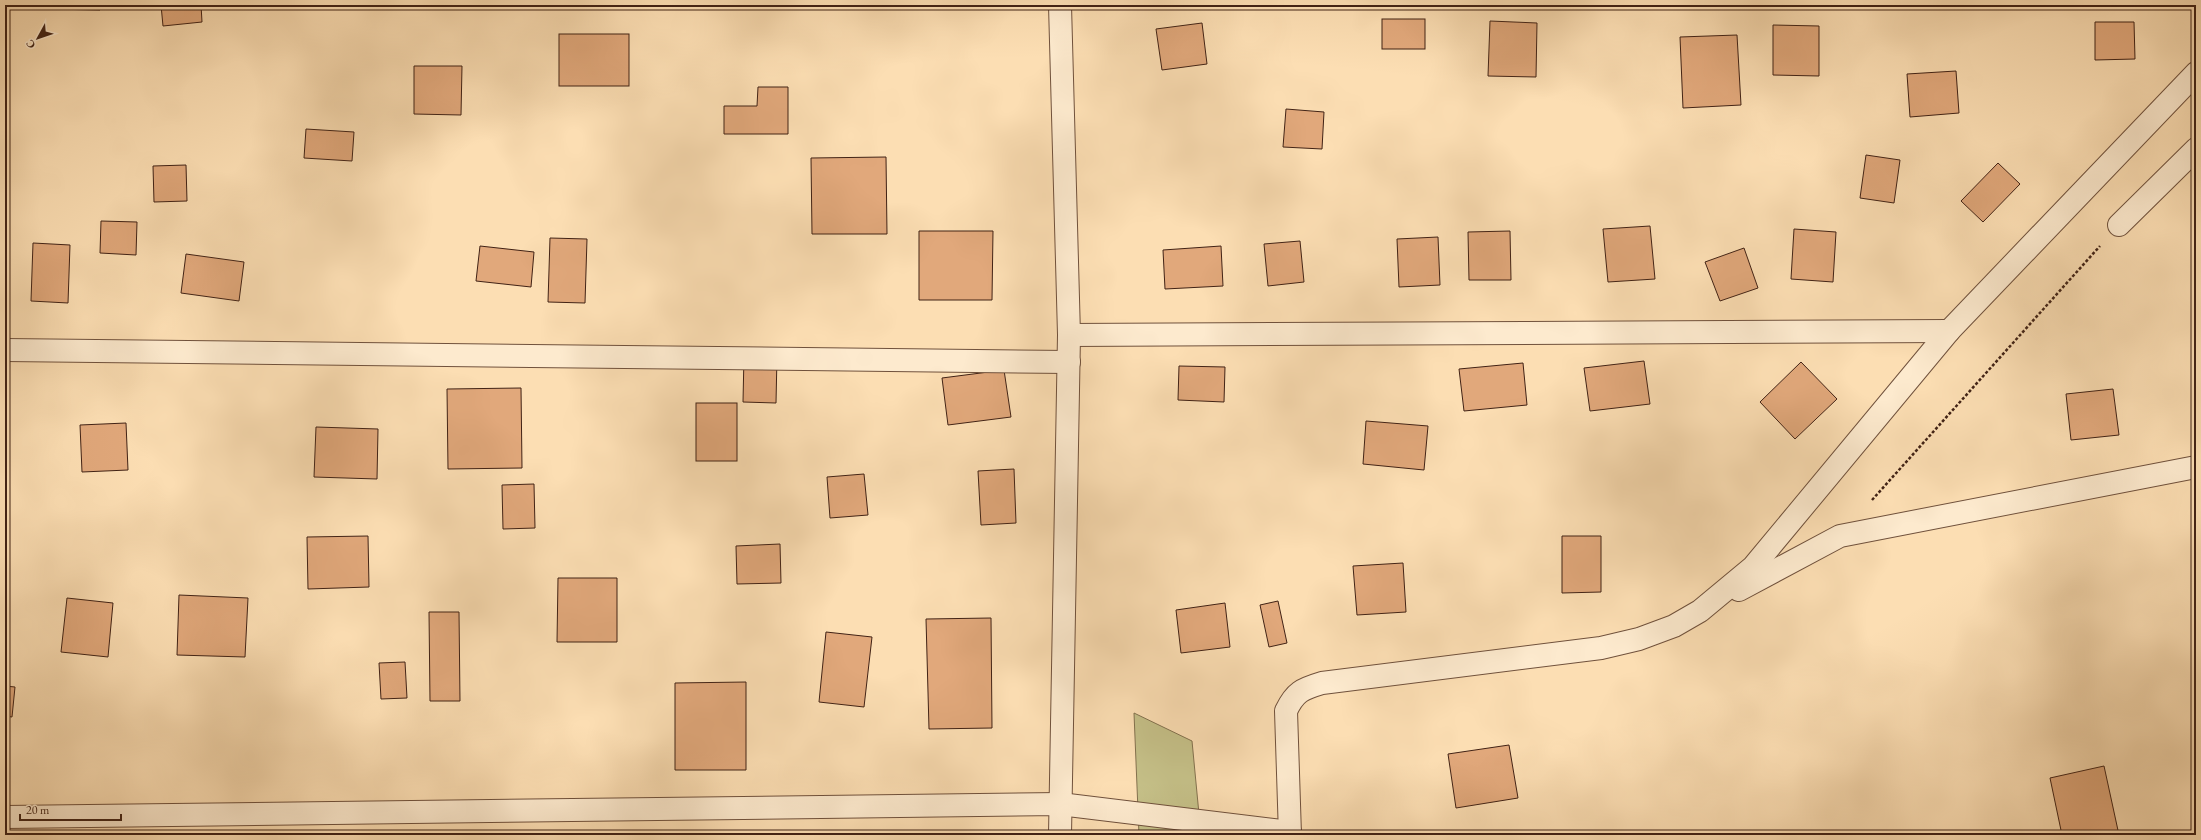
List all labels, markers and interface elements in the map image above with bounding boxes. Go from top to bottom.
north arrow [18,18,58,58]
text: С [22,37,38,52]
scale bar [20,796,121,822]
text: 20 m [26,802,50,818]

